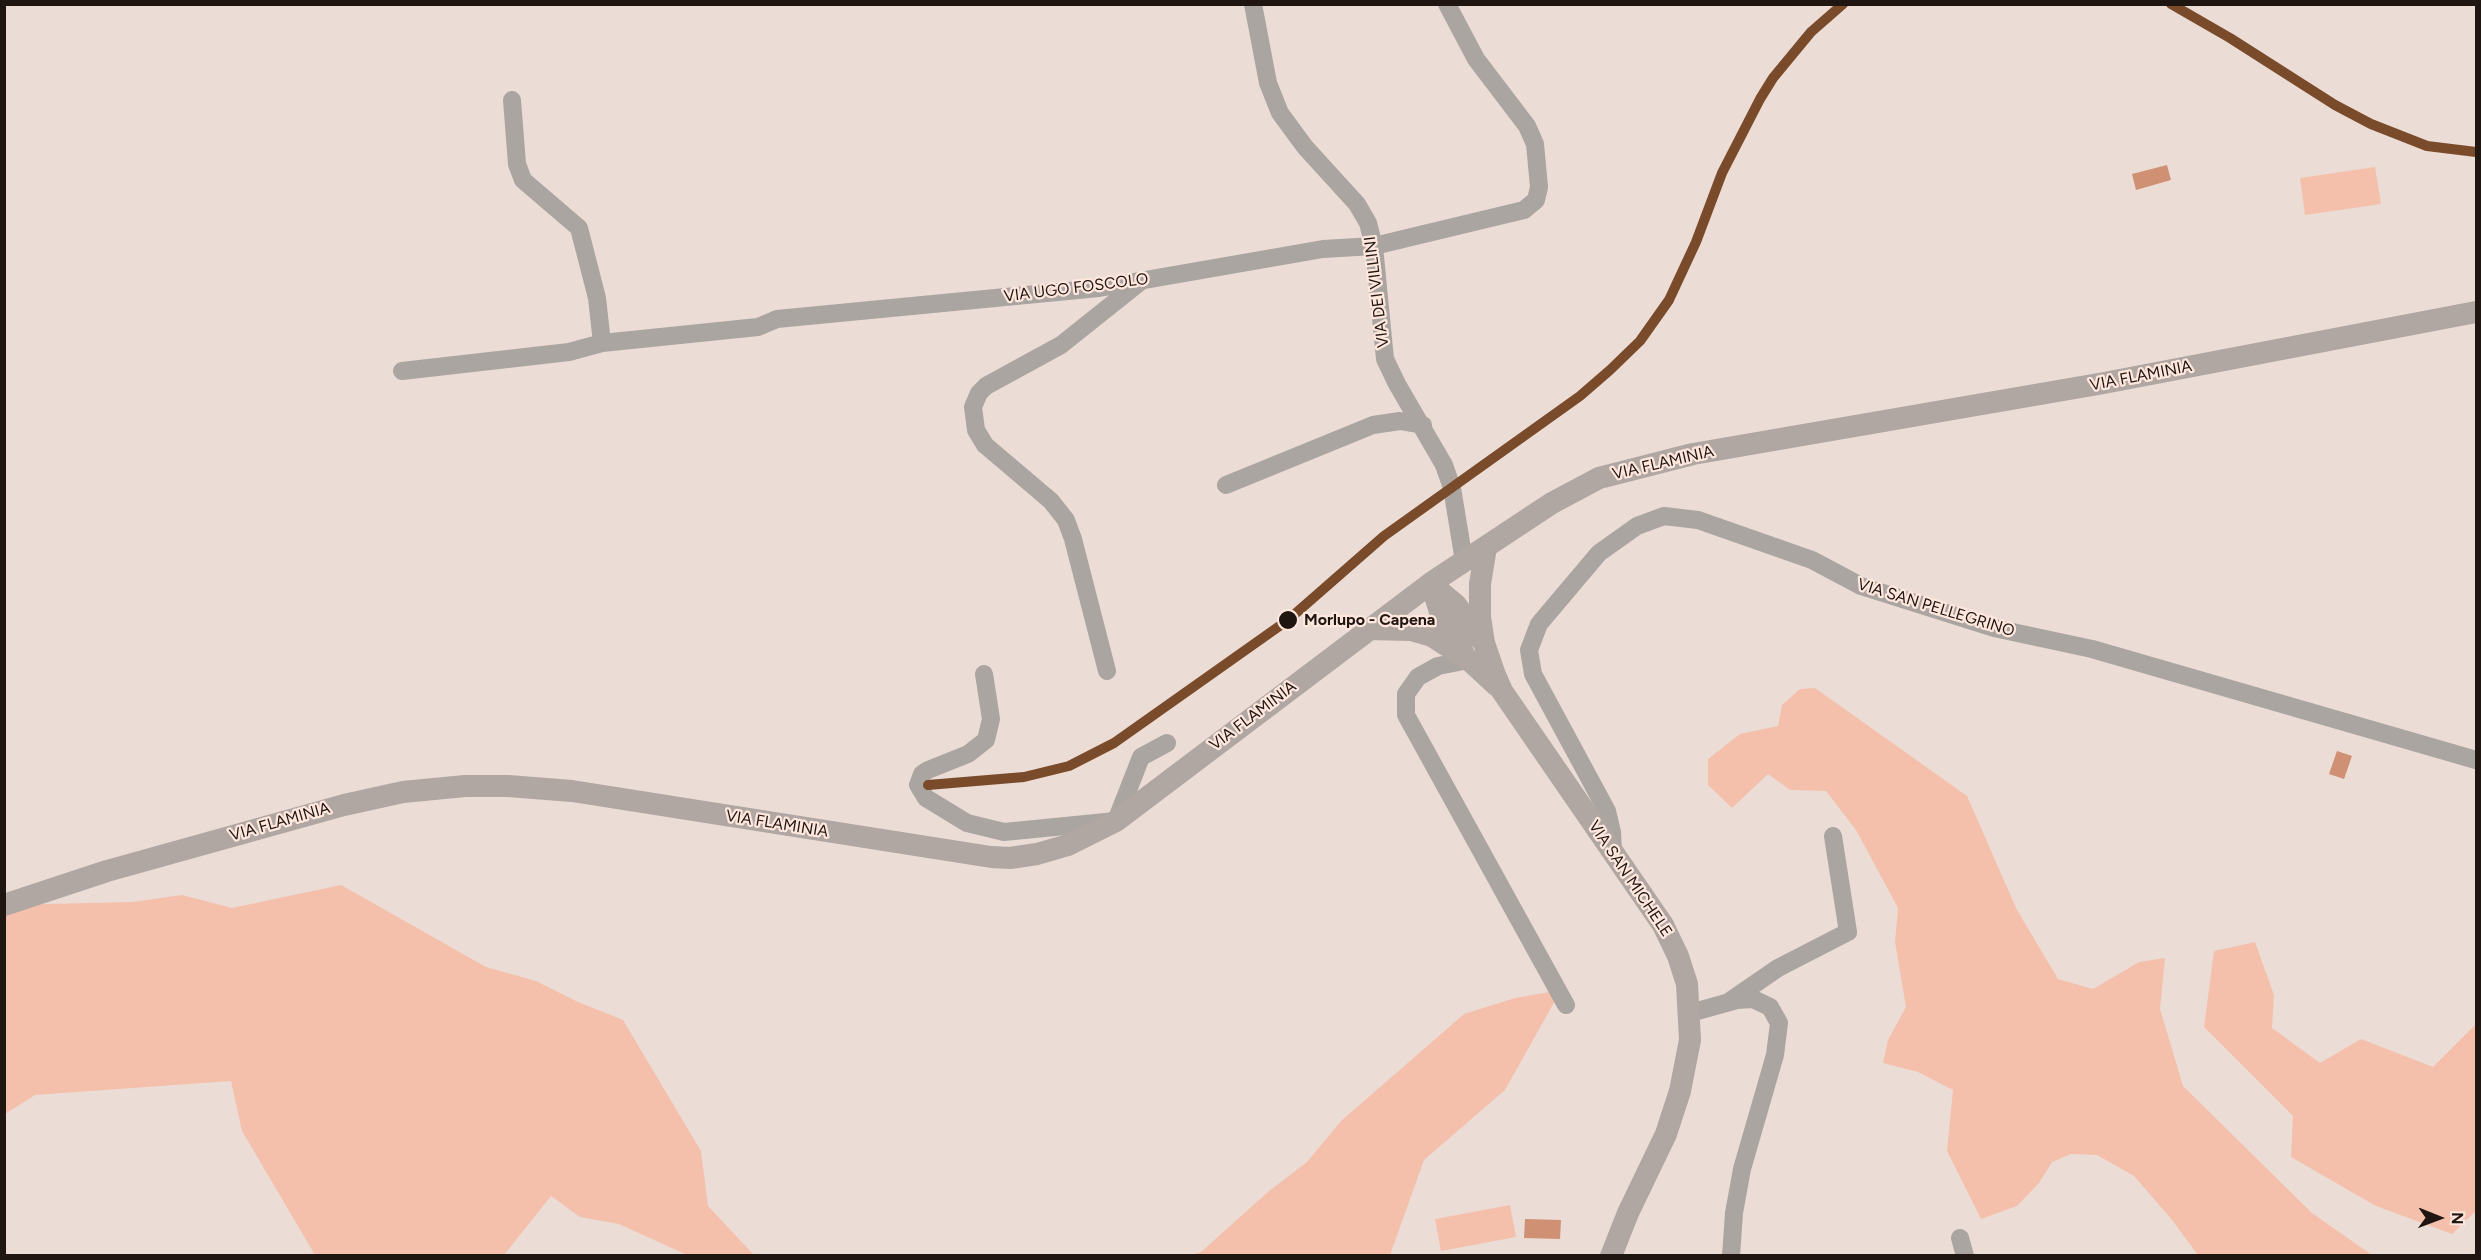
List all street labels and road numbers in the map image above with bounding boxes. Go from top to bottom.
street label: VIA DEI VILLINI [1361,235,1393,349]
street label: VIA UGO FOSCOLO [1003,270,1149,306]
street label: VIA FLAMINIA [2088,357,2194,395]
street label: VIA FLAMINIA [1610,442,1716,484]
street label: VIA SAN PELLEGRINO [1855,575,2017,641]
street label: VIA FLAMINIA [1206,677,1300,755]
street label: VIA FLAMINIA [228,799,332,845]
street label: VIA FLAMINIA [724,806,830,842]
street label: VIA SAN MICHELE [1584,817,1676,941]

